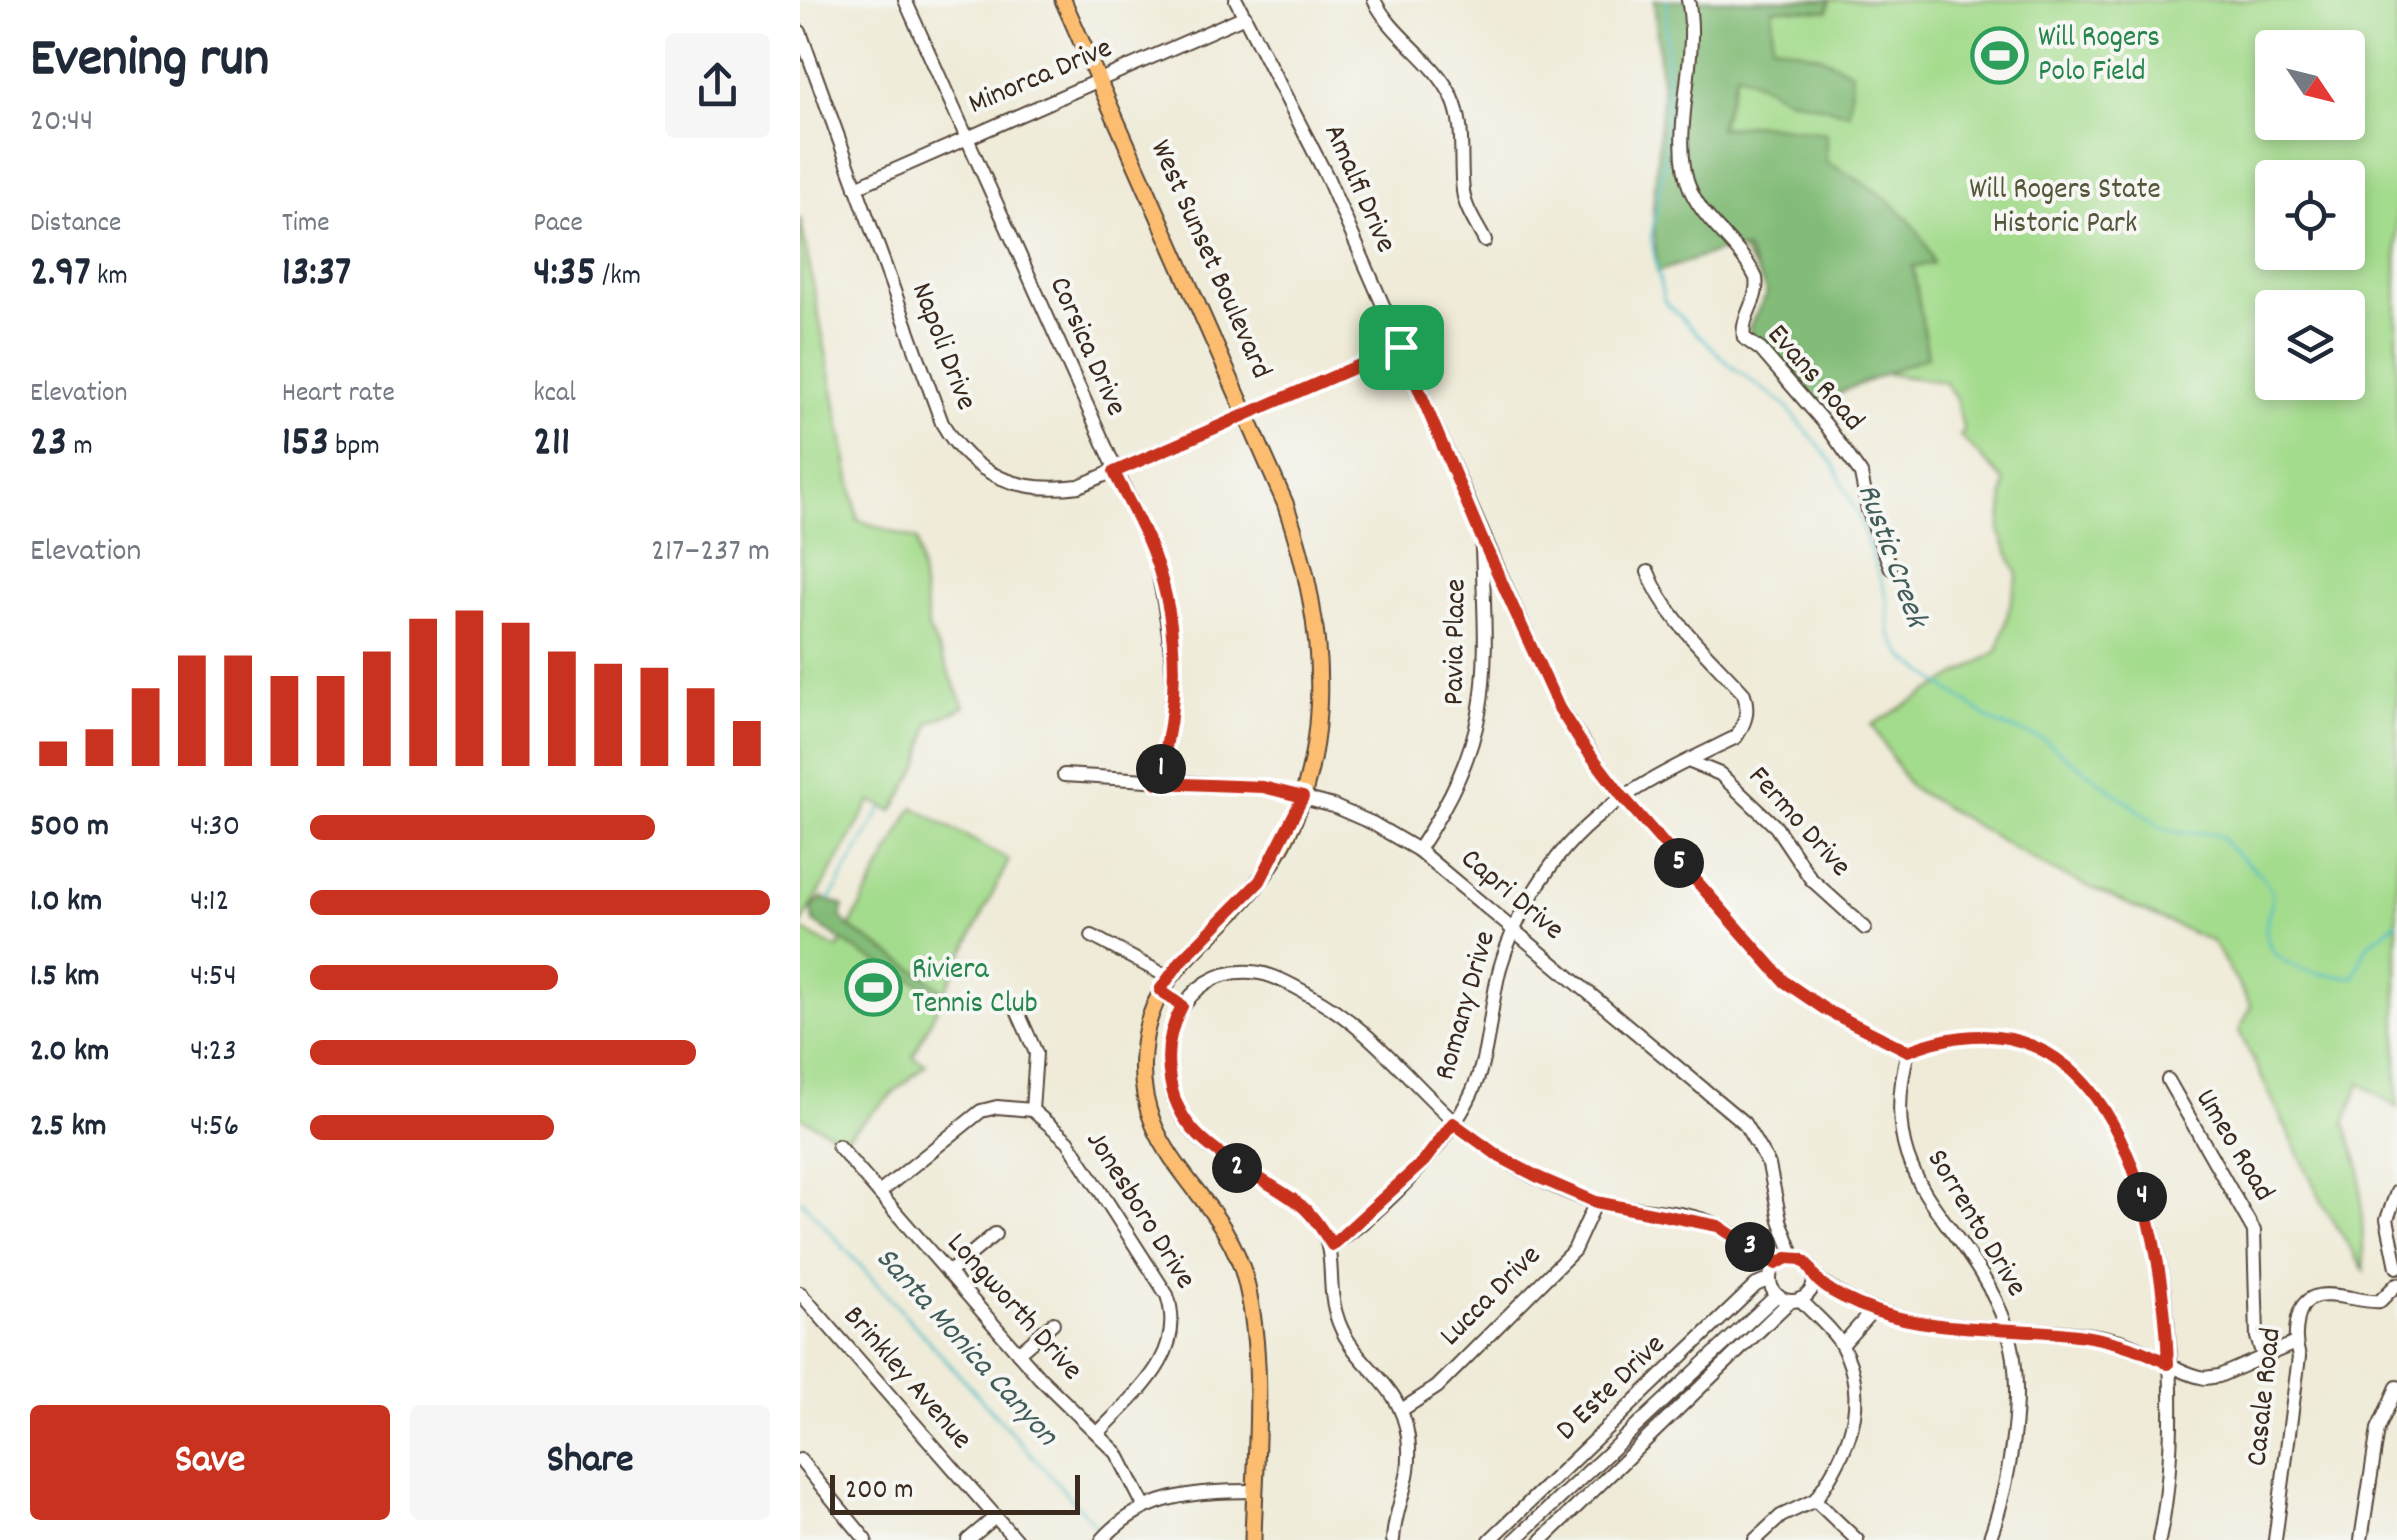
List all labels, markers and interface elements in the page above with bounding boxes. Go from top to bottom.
place label: Will Rogers Polo Field [2038,18,2160,95]
text: Evening run [30,23,269,102]
sports icon: Will Rogers Polo Field [1969,26,2029,86]
street label: Minorca Drive [963,28,1119,128]
north arrow [2255,30,2365,140]
map controls [2255,30,2365,400]
button: share [665,33,770,138]
text: 20:44 [30,100,93,146]
street label: Amalfi Drive [1311,118,1405,260]
street label: West Sunset Boulevard [1137,134,1281,386]
button: locate [2255,160,2365,270]
park label: Will Rogers State Historic Park [1969,170,2161,247]
text: Distance [30,205,121,245]
text: Time [282,205,330,245]
text: Pace [533,205,583,245]
text: 2.97 [30,245,91,305]
text: 13:37 [282,245,351,305]
text: 4:35 [533,245,596,305]
text: km [91,258,128,298]
text: /km [596,258,641,298]
street label: Corsica Drive [1036,271,1136,423]
street label: Napoli Drive [898,277,986,417]
button: layers [2255,290,2365,400]
pin [1359,305,1444,390]
street label: Evans Road [1755,316,1873,442]
icon: arrive [1374,320,1429,375]
text: Elevation [30,375,127,415]
text: Heart rate [282,375,395,415]
text: kcal [533,375,576,415]
text: 23 [30,415,67,475]
text: 153 [282,415,329,475]
text: 211 [533,415,570,475]
text: m [67,428,93,468]
text: bpm [329,428,380,468]
water label: Rustic Creek [1843,478,1938,637]
text: Elevation [30,530,141,576]
text: 217–237 m [651,530,770,576]
street label: Pavia Place [1434,578,1480,706]
pin: 1 [1136,744,1186,794]
text: 1 [1158,749,1164,789]
street label: Fermo Drive [1736,758,1860,888]
text: 500 m [30,805,109,851]
text: 4:30 [190,805,240,851]
pin: 5 [1654,838,1704,888]
street label: Capri Drive [1450,840,1572,952]
text: 5 [1673,843,1685,883]
text: 1.0 km [30,880,102,926]
text: 4:12 [190,880,230,926]
street label: Romany Drive [1425,926,1509,1086]
place label: Riviera Tennis Club [912,950,1038,1027]
text: 1.5 km [30,955,100,1001]
text: 4:54 [190,955,237,1001]
sports icon: Riviera Tennis Club [843,958,903,1018]
text: 2.0 km [30,1030,109,1076]
text: 4:23 [190,1030,237,1076]
street label: Umeo Road [2182,1082,2284,1210]
text: 2.5 km [30,1105,107,1151]
text: 4:56 [190,1105,239,1151]
street label: Jonesboro Drive [1073,1124,1205,1298]
street label: Sorrento Drive [1914,1142,2036,1306]
pin: 2 [1212,1143,1262,1193]
text: 2 [1231,1148,1243,1188]
pin: 4 [2117,1172,2167,1222]
text: 4 [2136,1177,2148,1217]
pin: 3 [1725,1222,1775,1272]
street label: Longworth Drive [935,1225,1091,1391]
text: 3 [1744,1227,1756,1267]
street label: Lucca Drive [1432,1237,1552,1357]
water label: Santa Monica Canyon [863,1238,1068,1459]
street label: Brinkley Avenue [831,1298,981,1460]
street label: D Este Drive [1548,1326,1676,1452]
street label: Casale Road [2237,1326,2295,1468]
button: Save [30,1405,390,1520]
button: Share [410,1405,770,1520]
scale bar [830,1470,1080,1514]
text: 200 m [845,1472,913,1512]

